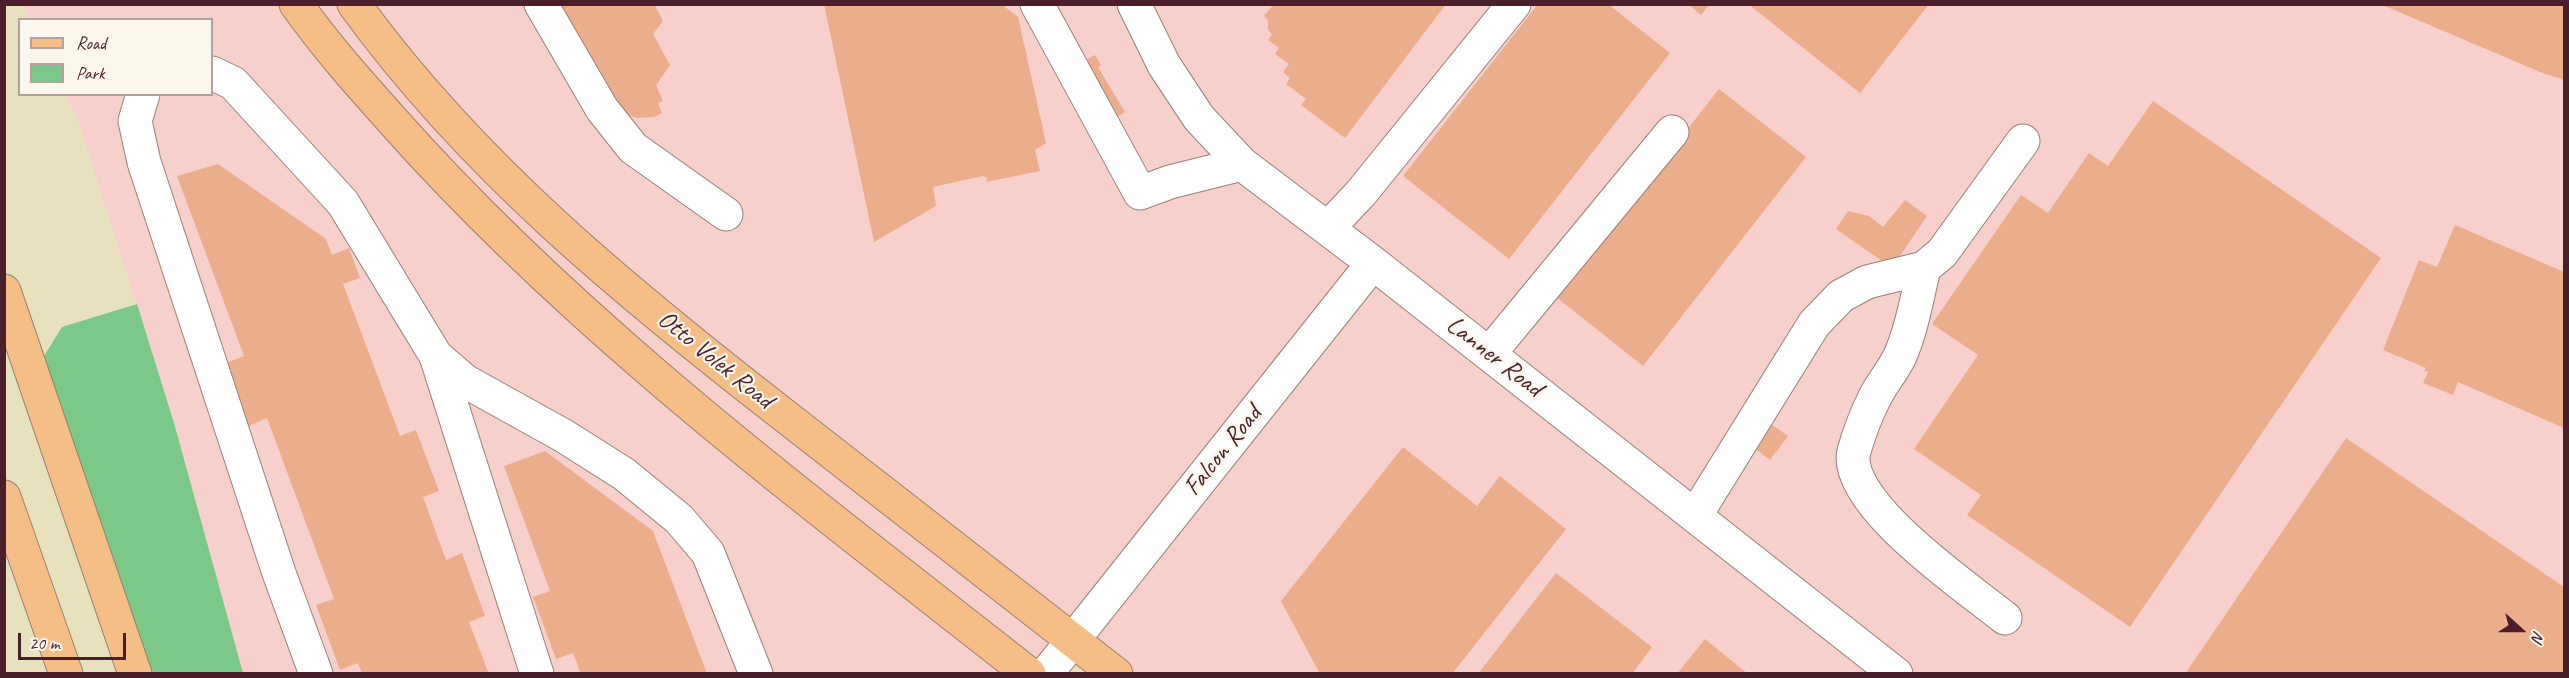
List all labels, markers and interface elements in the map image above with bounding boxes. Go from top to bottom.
legend [18,18,213,96]
text: Road [76,32,106,54]
text: Park [76,62,105,84]
street label: Otto Volek Road [651,304,779,416]
street label: Lanner Road [1440,310,1548,404]
street label: Falcon Road [1177,400,1269,502]
north arrow [2491,600,2551,660]
scale bar [21,621,129,659]
text: N [2527,628,2549,645]
text: 20 m [29,632,60,654]

